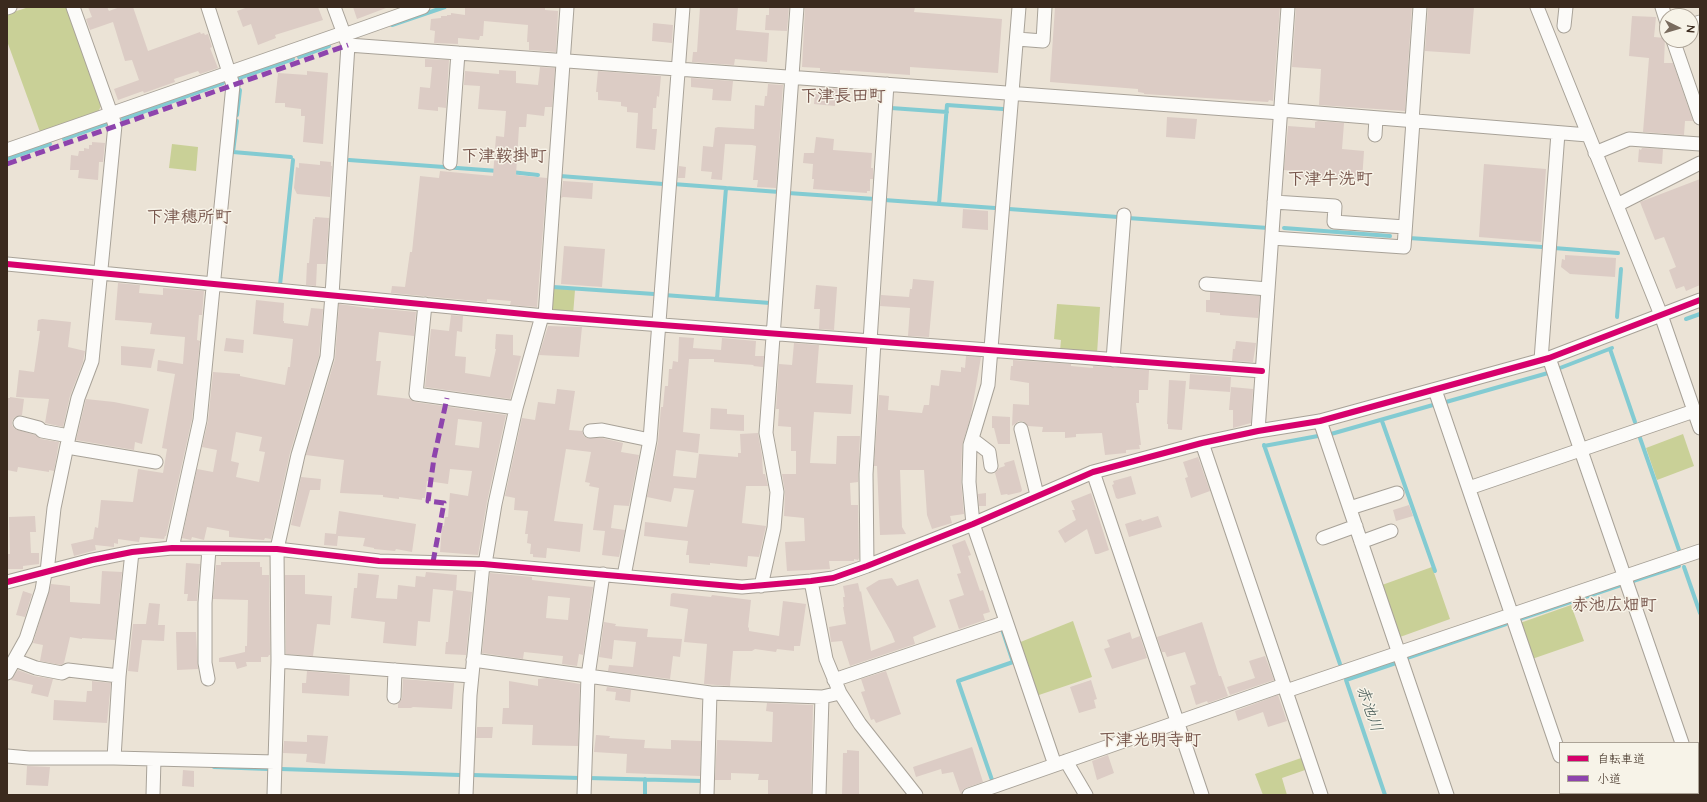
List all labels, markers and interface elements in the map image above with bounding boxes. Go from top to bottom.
north arrow [1659,8,1699,48]
text: N [1683,25,1698,33]
district label: 下津長田町 [801,87,885,107]
district label: 下津鞍掛町 [462,147,546,167]
district label: 下津牛洗町 [1288,170,1372,190]
district label: 下津穂所町 [147,208,231,228]
district label: 赤池広畑町 [1572,596,1656,616]
water label: 赤池川 [1351,683,1385,735]
district label: 下津光明寺町 [1099,731,1201,751]
legend [1559,742,1699,794]
text: 自転車道 [1597,751,1645,768]
text: 小道 [1597,771,1621,788]

